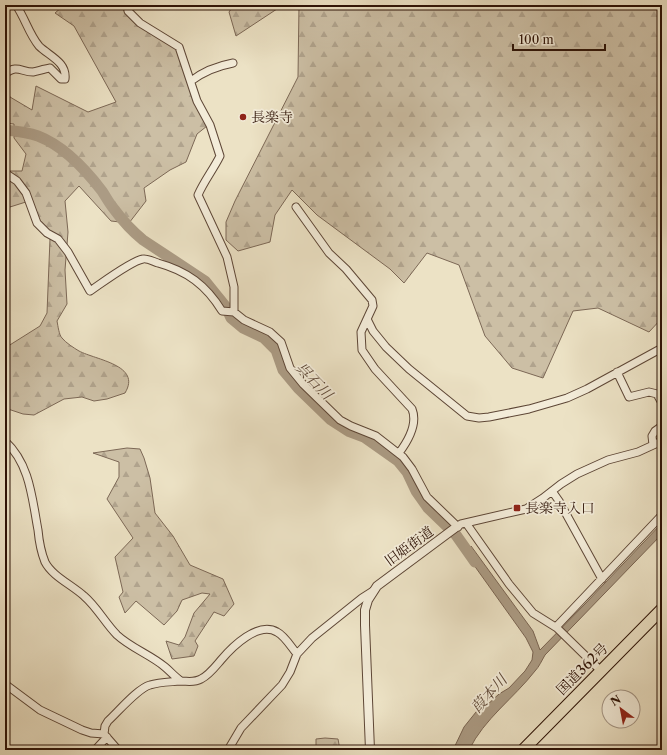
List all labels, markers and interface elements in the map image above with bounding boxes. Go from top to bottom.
scale bar [513,26,605,52]
text: 100 m [519,32,554,47]
place label: 長楽寺 [251,108,293,126]
marker: 長楽寺 [238,112,248,122]
water label: 呉石川 [292,358,338,405]
place label: 長楽寺入口 [525,499,595,517]
marker: 長楽寺入口 [512,503,522,513]
street label: 旧姫街道 [381,522,437,570]
street label: 国道362号 [552,639,612,699]
water label: 葭本川 [467,669,512,717]
north arrow [601,689,641,729]
text: N [608,692,624,709]

